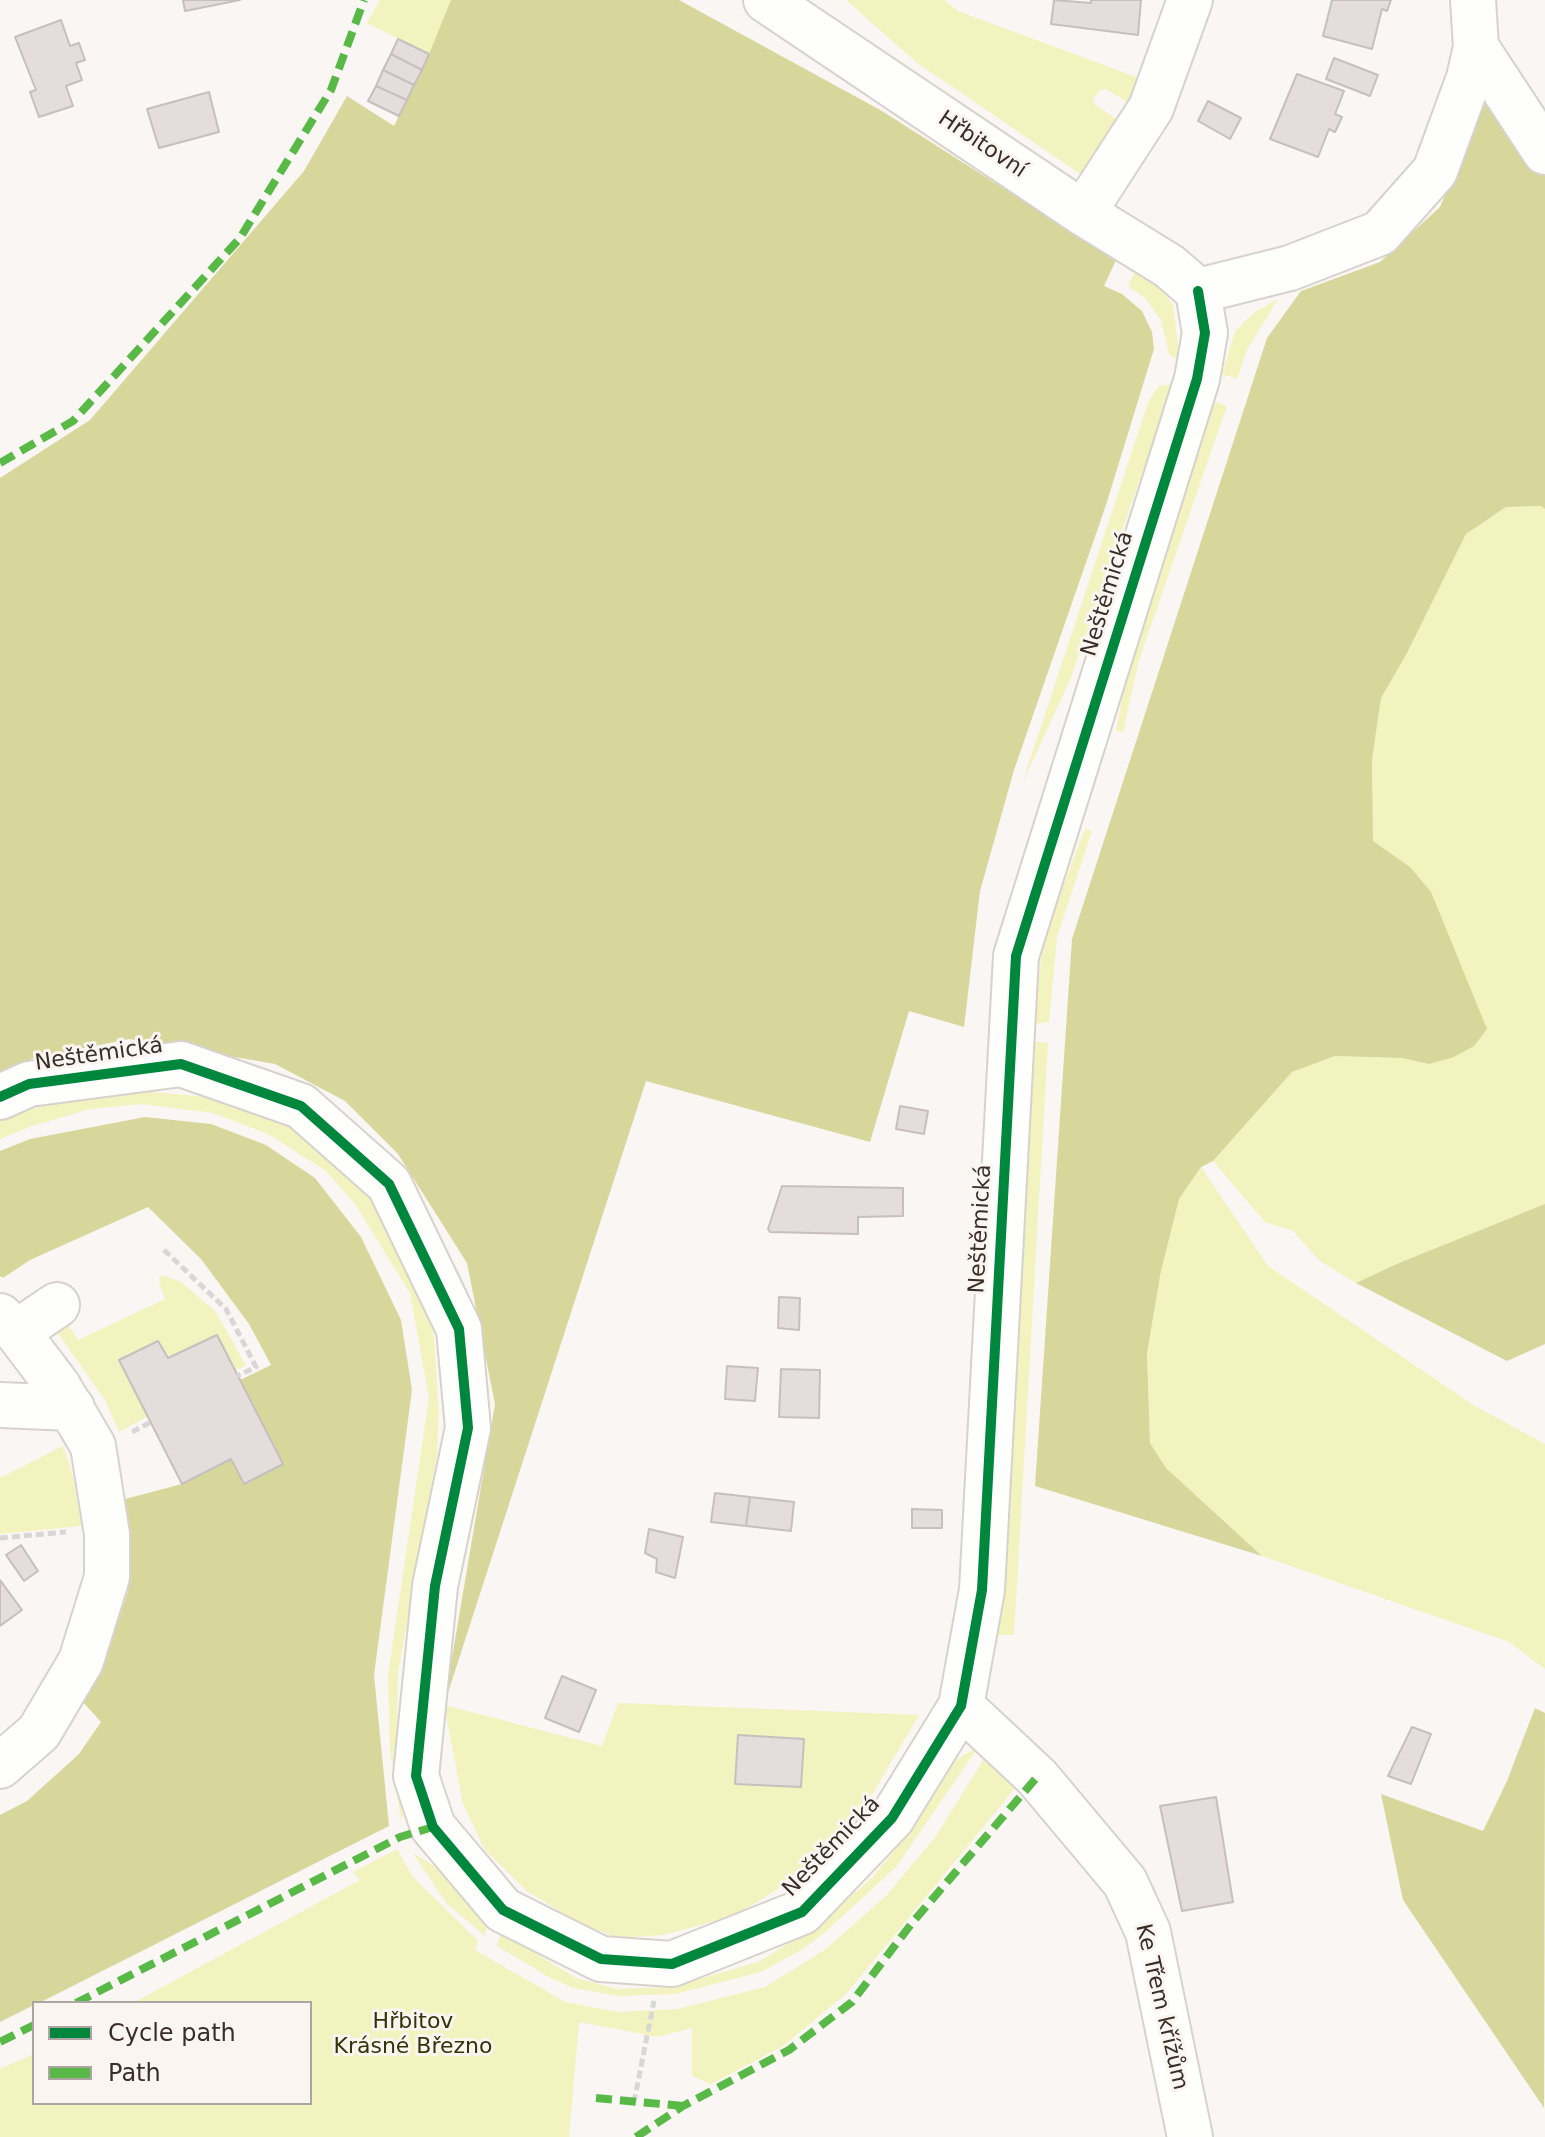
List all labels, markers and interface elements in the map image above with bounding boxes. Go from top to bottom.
street label: Hřbitovní [933,106,1031,184]
street label: Neštěmická [1077,528,1139,660]
street label: Neštěmická [33,1033,165,1077]
street label: Neštěmická [964,1164,998,1294]
street label: Neštěmická [778,1791,886,1903]
street label: Ke Třem křížům [1129,1921,1193,2093]
legend [32,2001,312,2105]
park label: Hřbitov Krásné Březno [333,2009,493,2060]
text: Cycle path [108,2019,236,2047]
text: Path [108,2059,161,2087]

